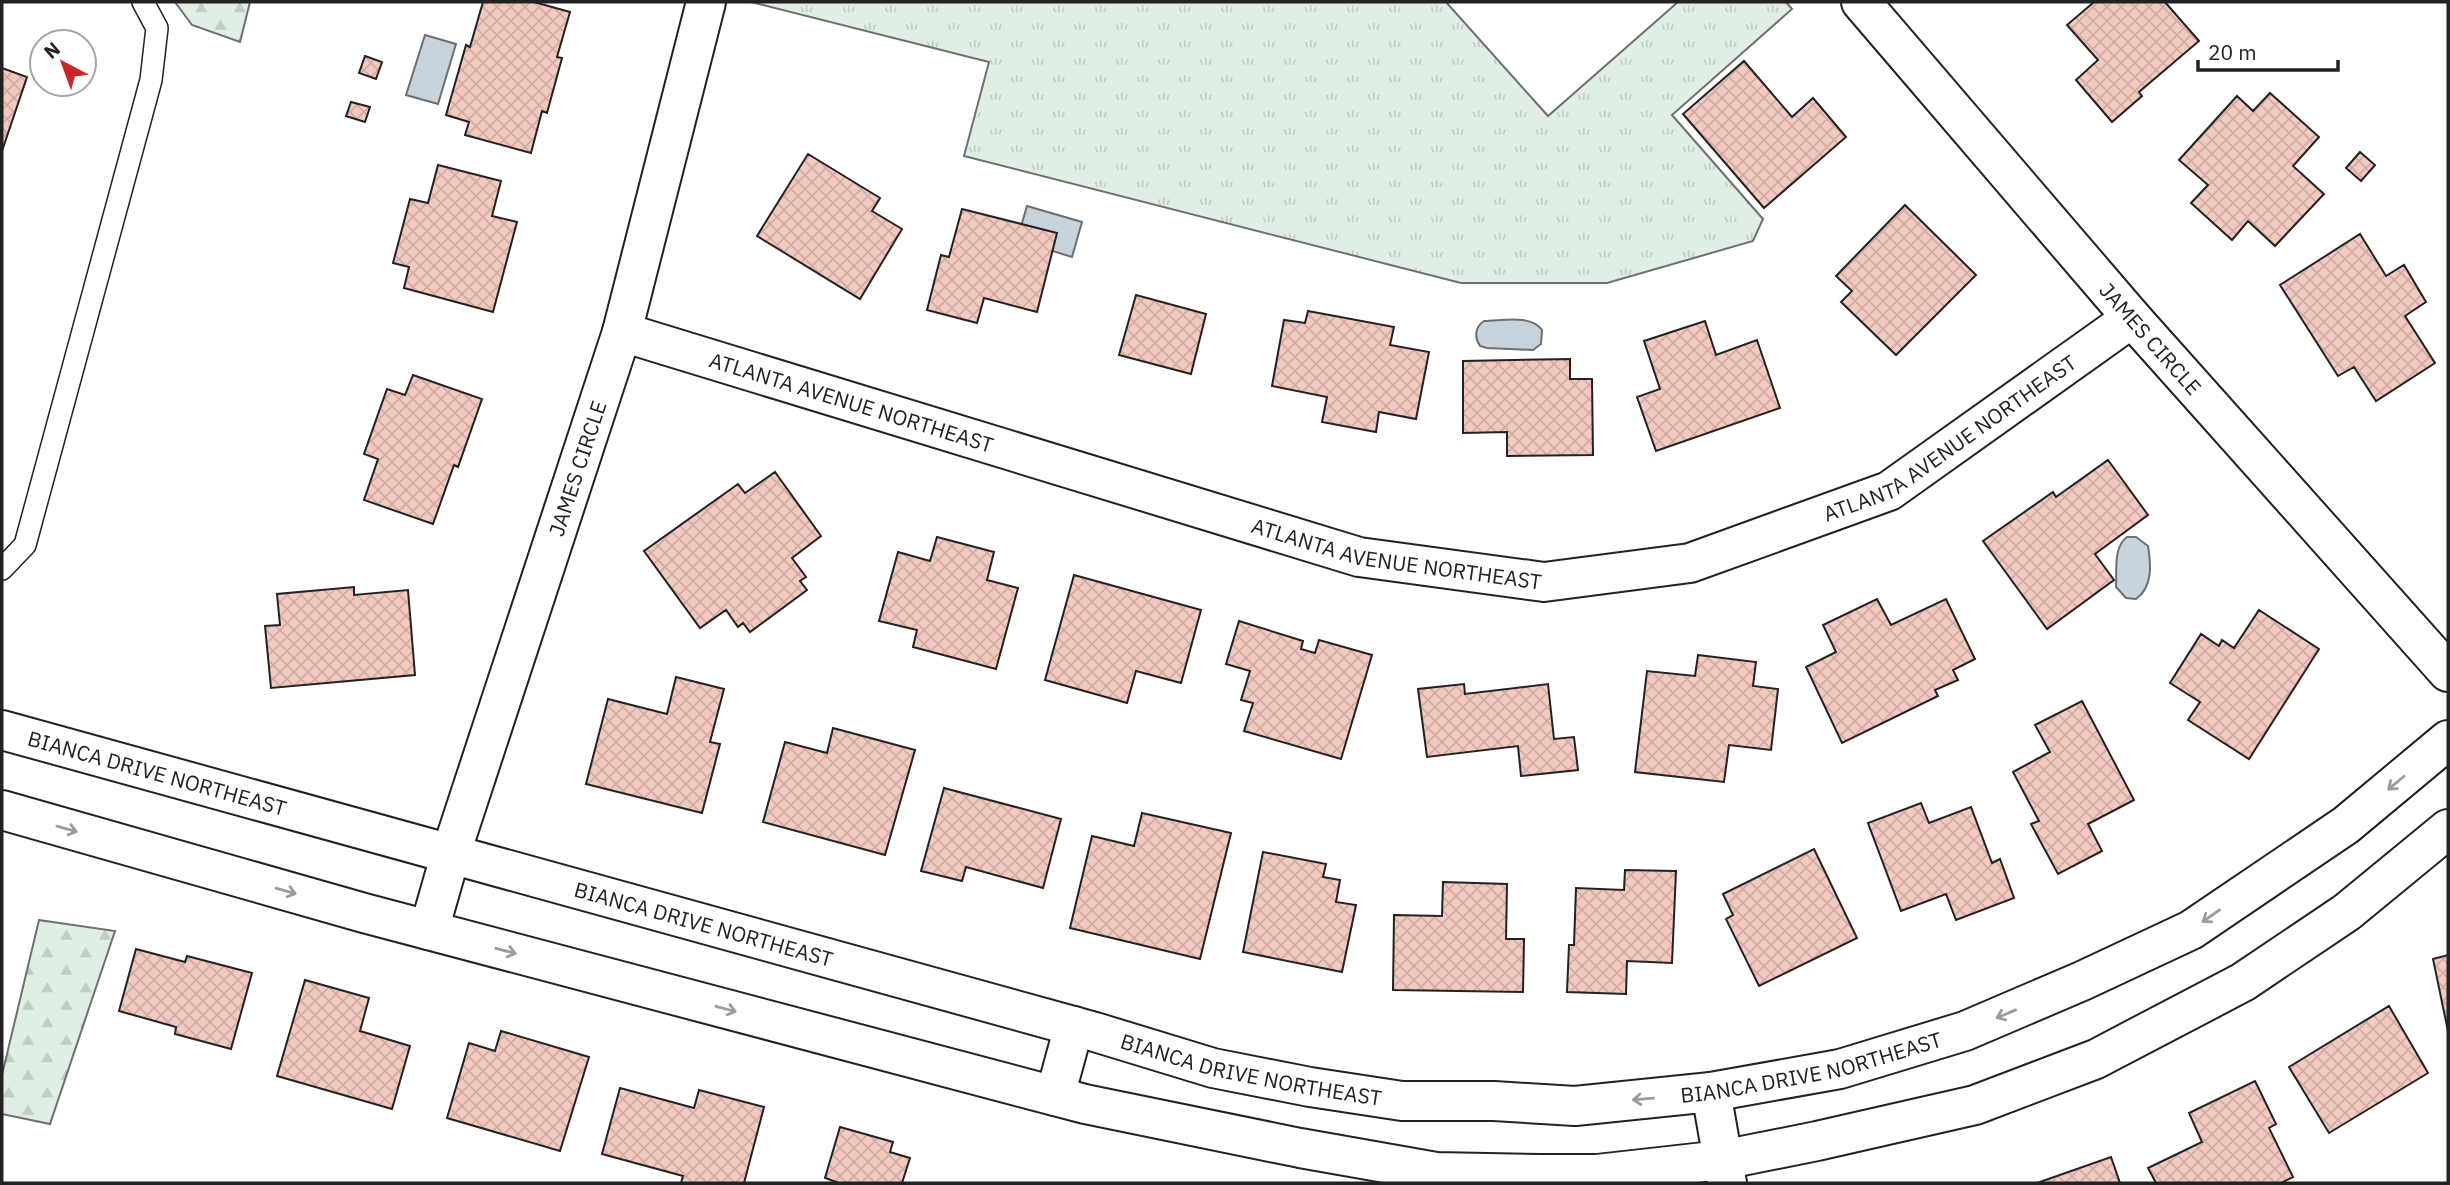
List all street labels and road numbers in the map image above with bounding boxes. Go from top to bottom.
street label: JAMES CIRCLE [2093,276,2208,401]
street label: ATLANTA AVENUE NORTHEAST [706,346,997,459]
street label: ATLANTA AVENUE NORTHEAST [1819,348,2082,528]
street label: JAMES CIRCLE [542,397,613,540]
street label: ATLANTA AVENUE NORTHEAST [1248,511,1543,596]
street label: BIANCA DRIVE NORTHEAST [25,724,290,822]
street label: BIANCA DRIVE NORTHEAST [571,875,836,973]
street label: BIANCA DRIVE NORTHEAST [1679,1025,1945,1109]
street label: BIANCA DRIVE NORTHEAST [1117,1027,1384,1112]

